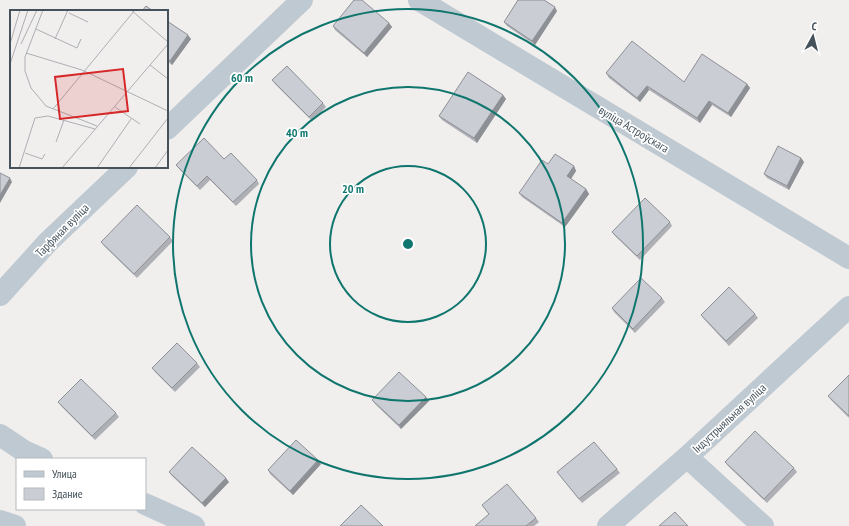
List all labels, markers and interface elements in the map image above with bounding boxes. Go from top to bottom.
inset map [10,10,168,168]
north arrow [793,16,833,56]
text: С [811,19,818,33]
text: 60 m [231,70,253,85]
street label: вуліца Астроўскага [596,102,672,156]
text: 40 m [286,125,308,140]
text: 20 m [342,181,364,196]
street label: Тарфяная вуліца [32,200,92,260]
centre of rings [401,237,415,251]
street label: Індустрыяльная вуліца [689,380,769,456]
legend [16,458,146,510]
text: Улица [52,466,77,481]
text: Здание [52,486,83,501]

